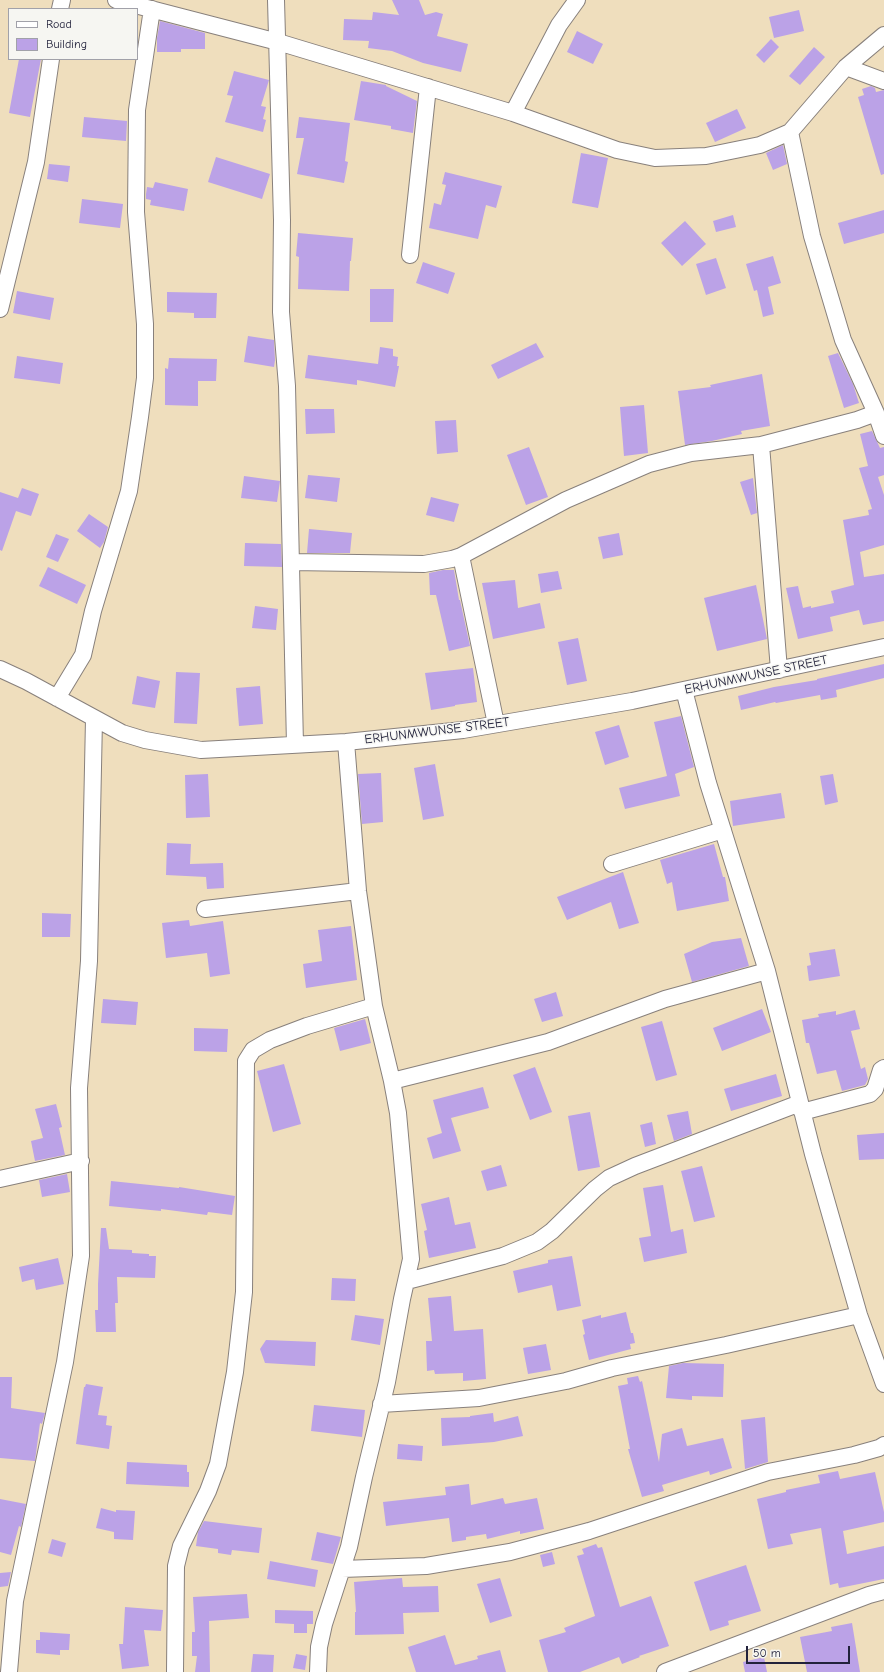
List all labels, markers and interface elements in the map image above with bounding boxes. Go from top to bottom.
legend [8,8,138,60]
text: Road [46,17,72,31]
text: Building [46,37,87,51]
street label: ERHUNMWUNSE STREET [683,652,829,698]
street label: ERHUNMWUNSE STREET [364,714,510,748]
scale bar [748,1638,852,1664]
text: 50 m [753,1646,781,1660]

